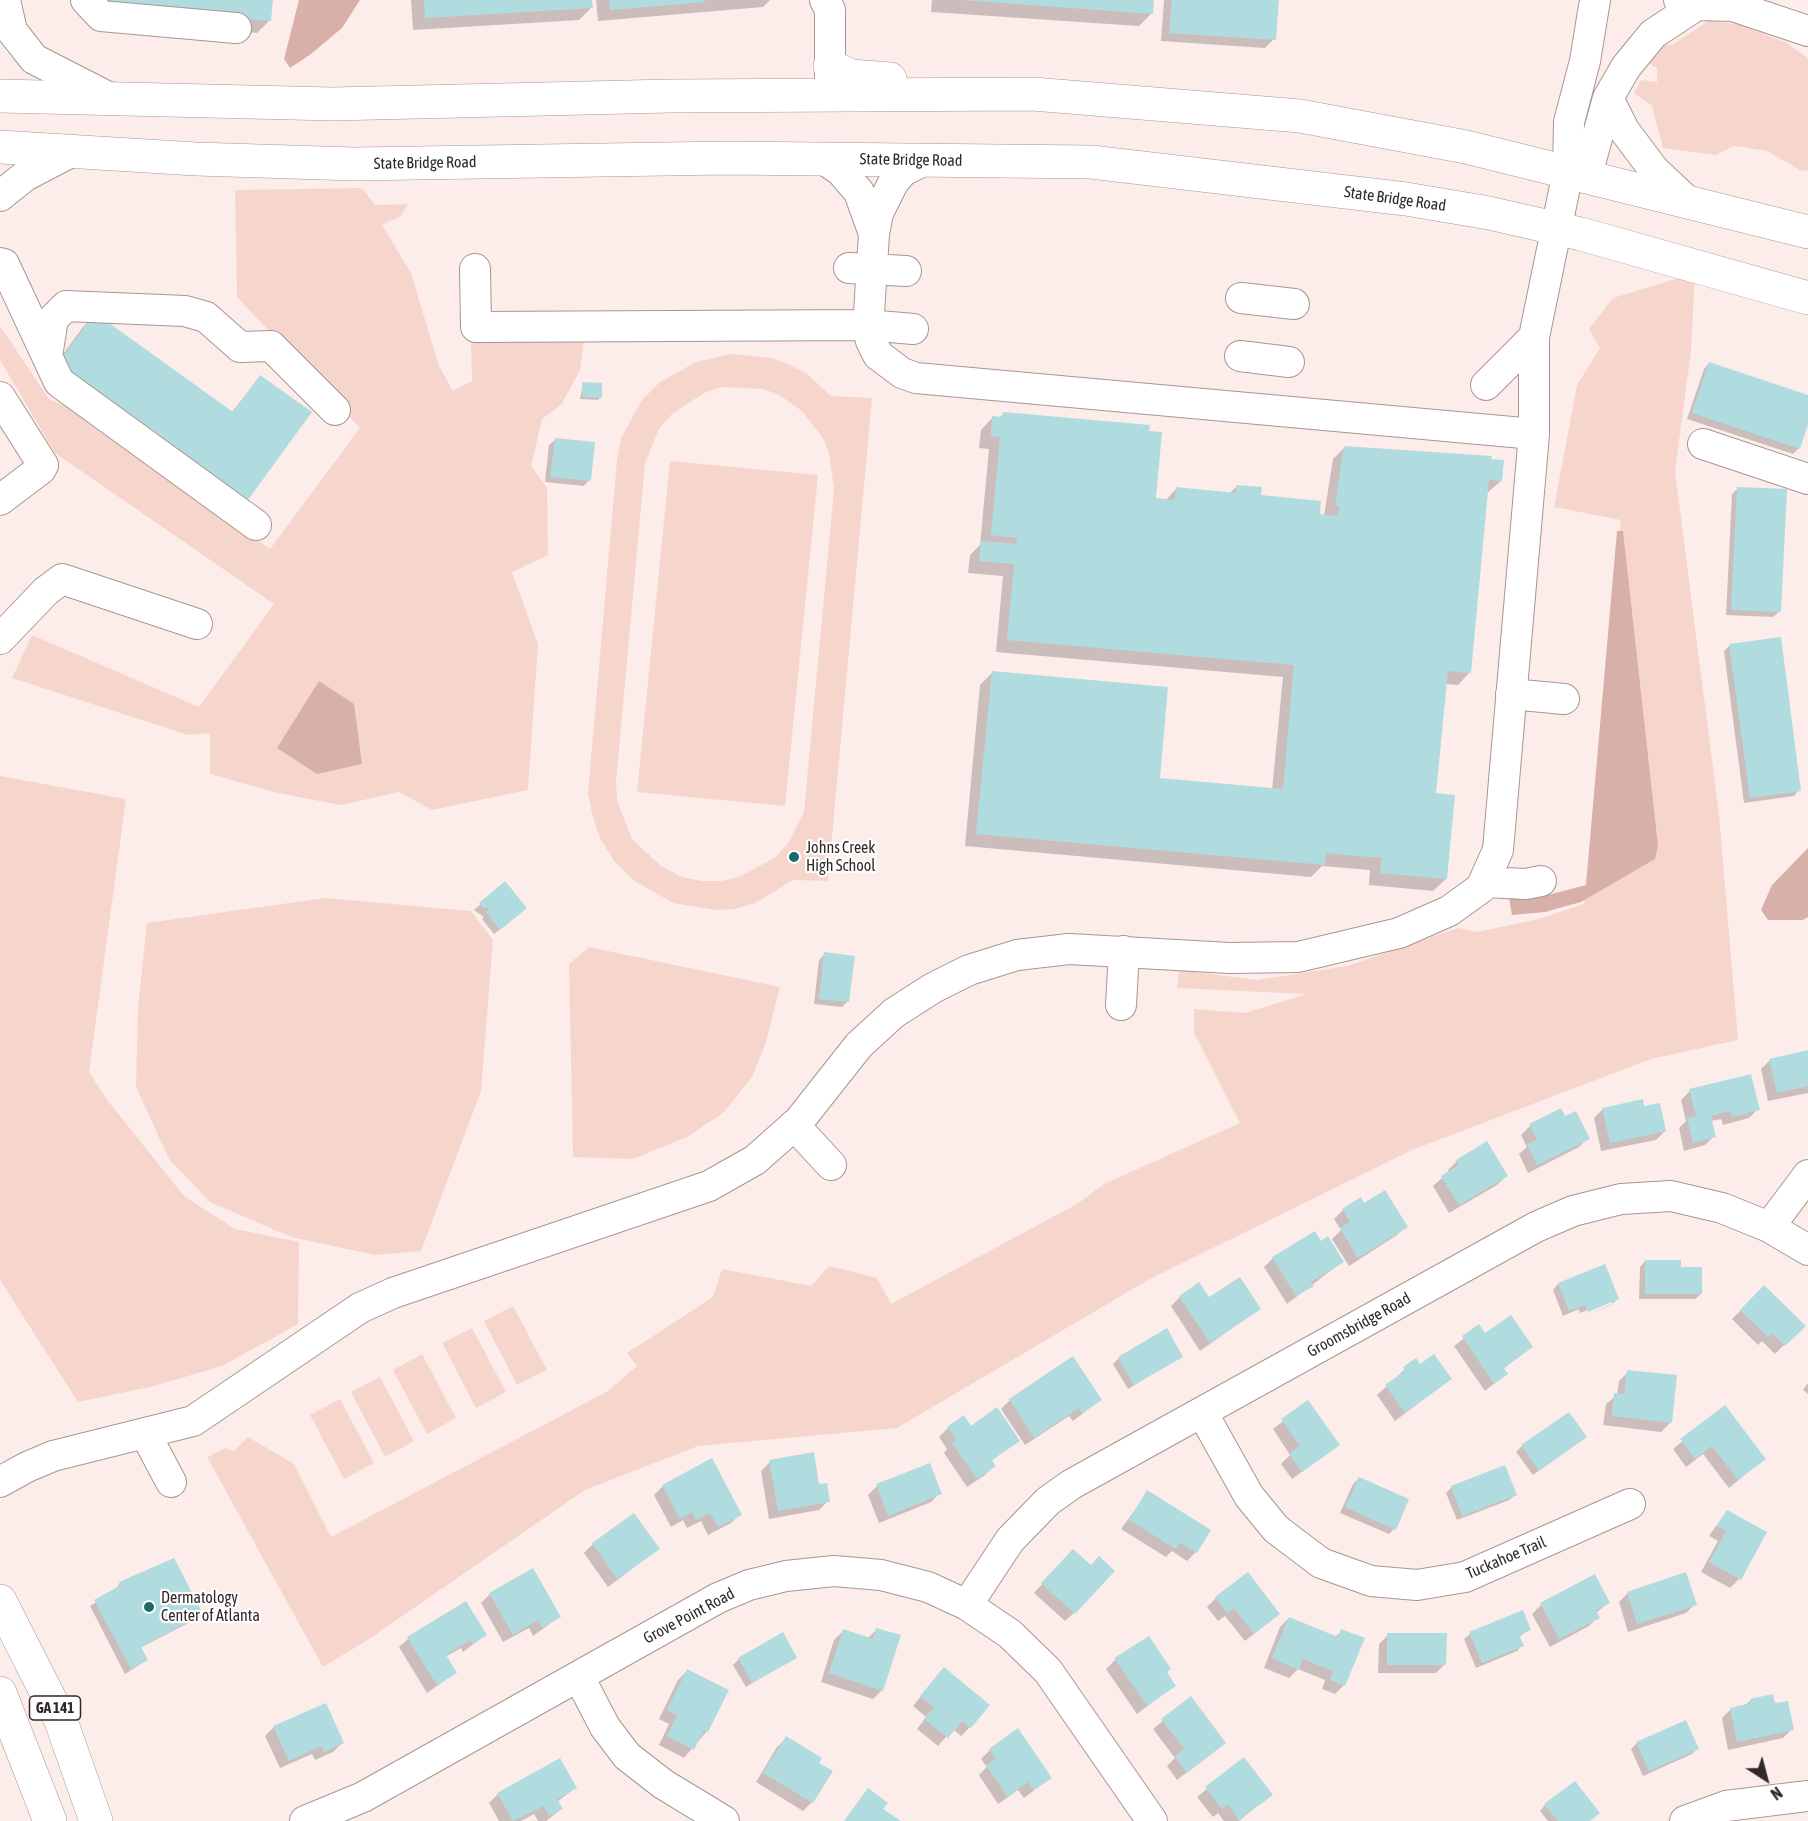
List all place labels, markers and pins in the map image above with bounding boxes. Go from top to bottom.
place label: Johns Creek High School [806,838,875,876]
marker: Johns Creek High School [787,850,801,864]
place label: Dermatology Center of Atlanta [161,1588,260,1626]
marker: Dermatology Center of Atlanta [142,1600,156,1614]

